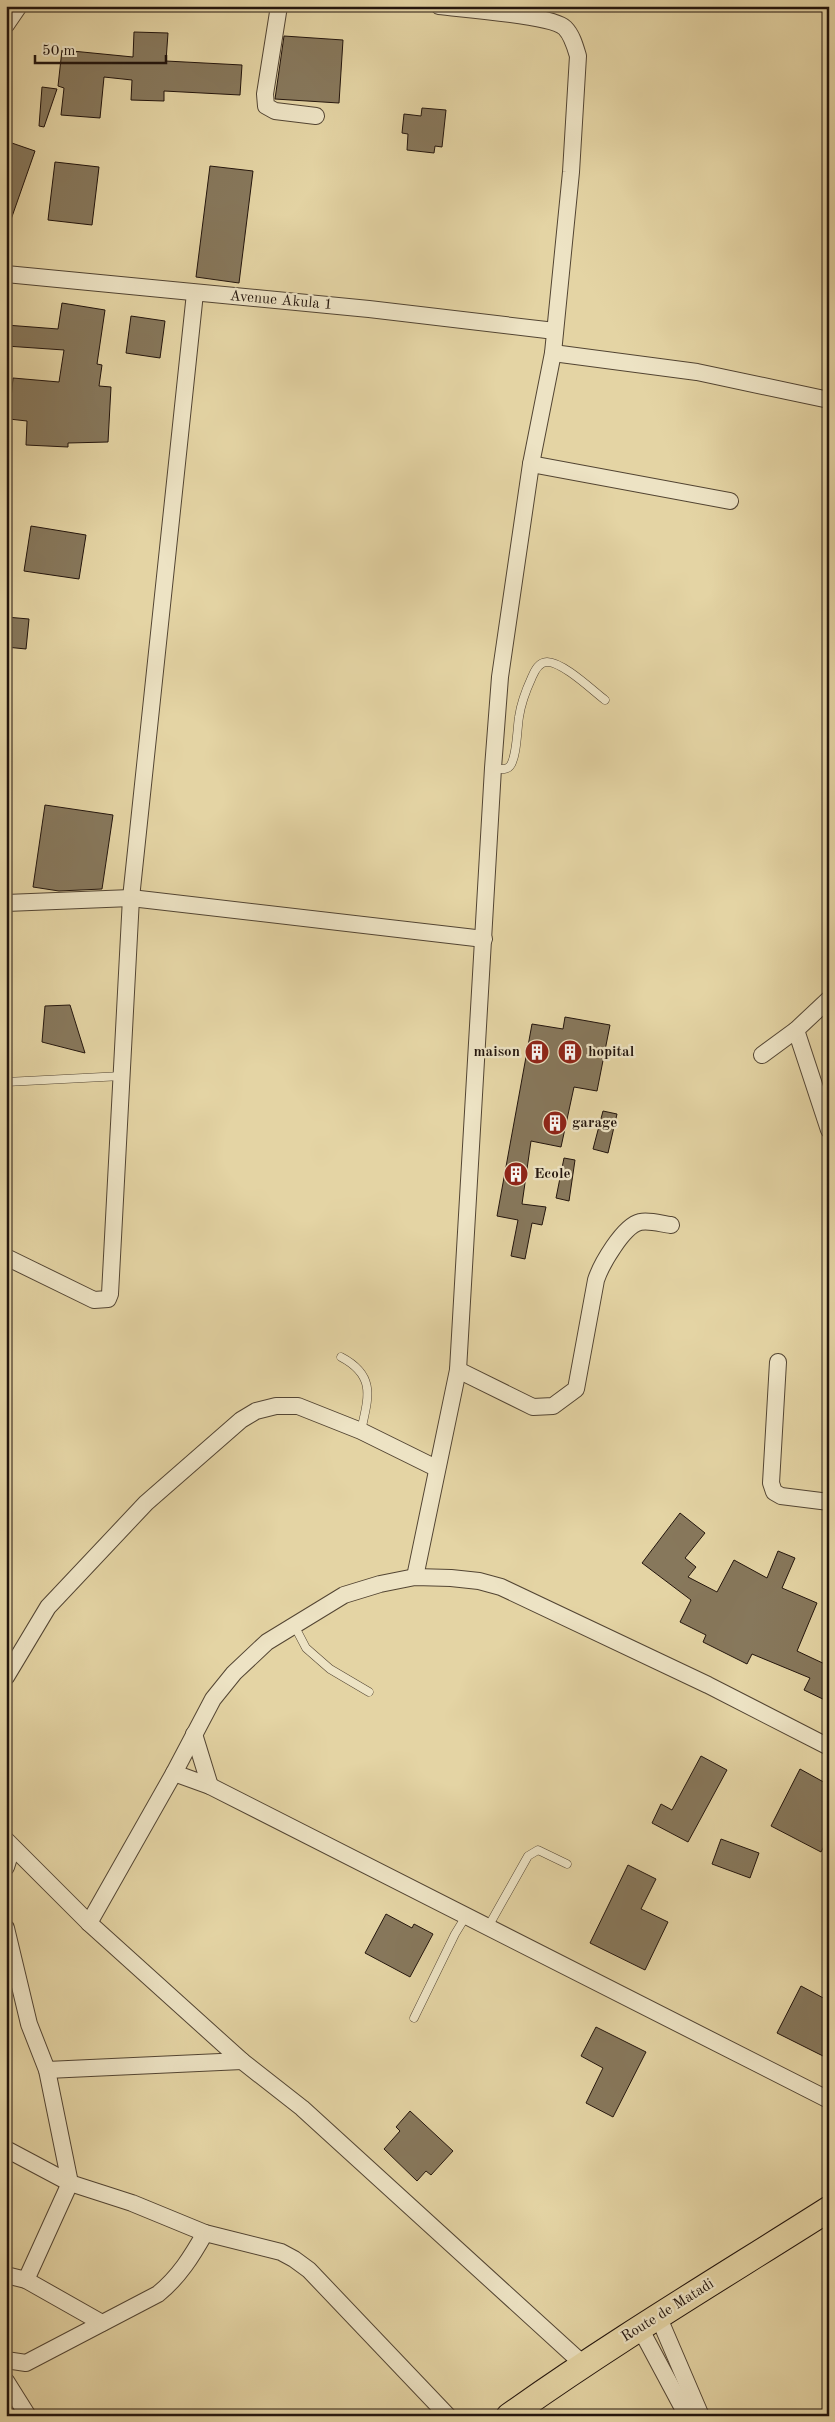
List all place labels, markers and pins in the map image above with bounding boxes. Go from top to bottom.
building icon: maison [524,1039,550,1065]
building icon: hopital [557,1039,583,1065]
place label: maison [474,1045,520,1060]
place label: hopital [588,1045,635,1060]
building icon: garage [542,1110,568,1136]
place label: garage [572,1116,617,1131]
building icon: Ecole [503,1161,529,1187]
place label: Ecole [534,1167,571,1182]

